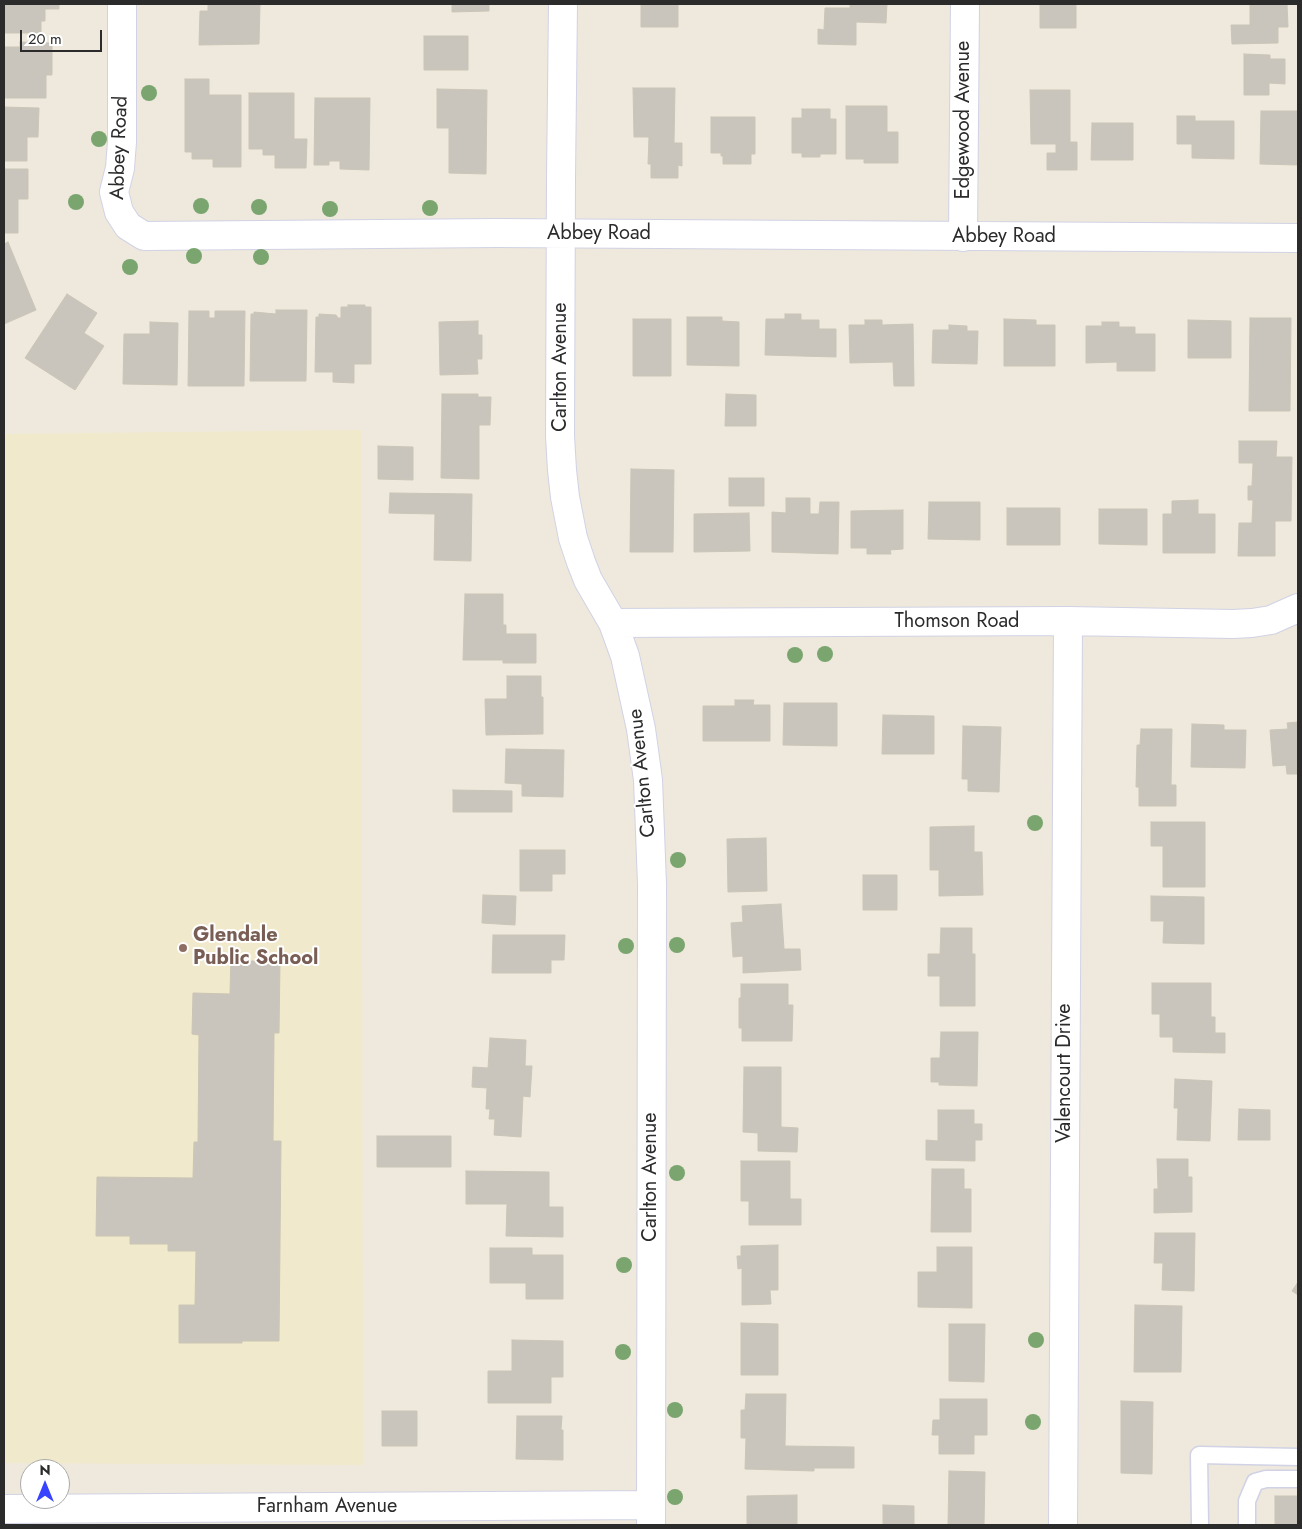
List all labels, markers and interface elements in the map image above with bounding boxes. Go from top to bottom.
scale bar [22,20,105,52]
text: 20 m [28,28,62,50]
street label: Edgewood Avenue [952,41,976,199]
street label: Abbey Road [106,96,134,200]
street label: Abbey Road [547,222,651,246]
street label: Abbey Road [952,225,1056,249]
street label: Carlton Avenue [549,302,573,432]
street label: Thomson Road [895,610,1019,634]
street label: Carlton Avenue [624,707,662,839]
place label: Glendale Public School [193,924,318,971]
marker: Glendale Public School [177,942,189,954]
street label: Valencourt Drive [1053,1003,1077,1143]
street label: Carlton Avenue [639,1112,663,1242]
north arrow [20,1459,70,1509]
text: N [39,1460,51,1480]
street label: Farnham Avenue [257,1495,397,1519]

